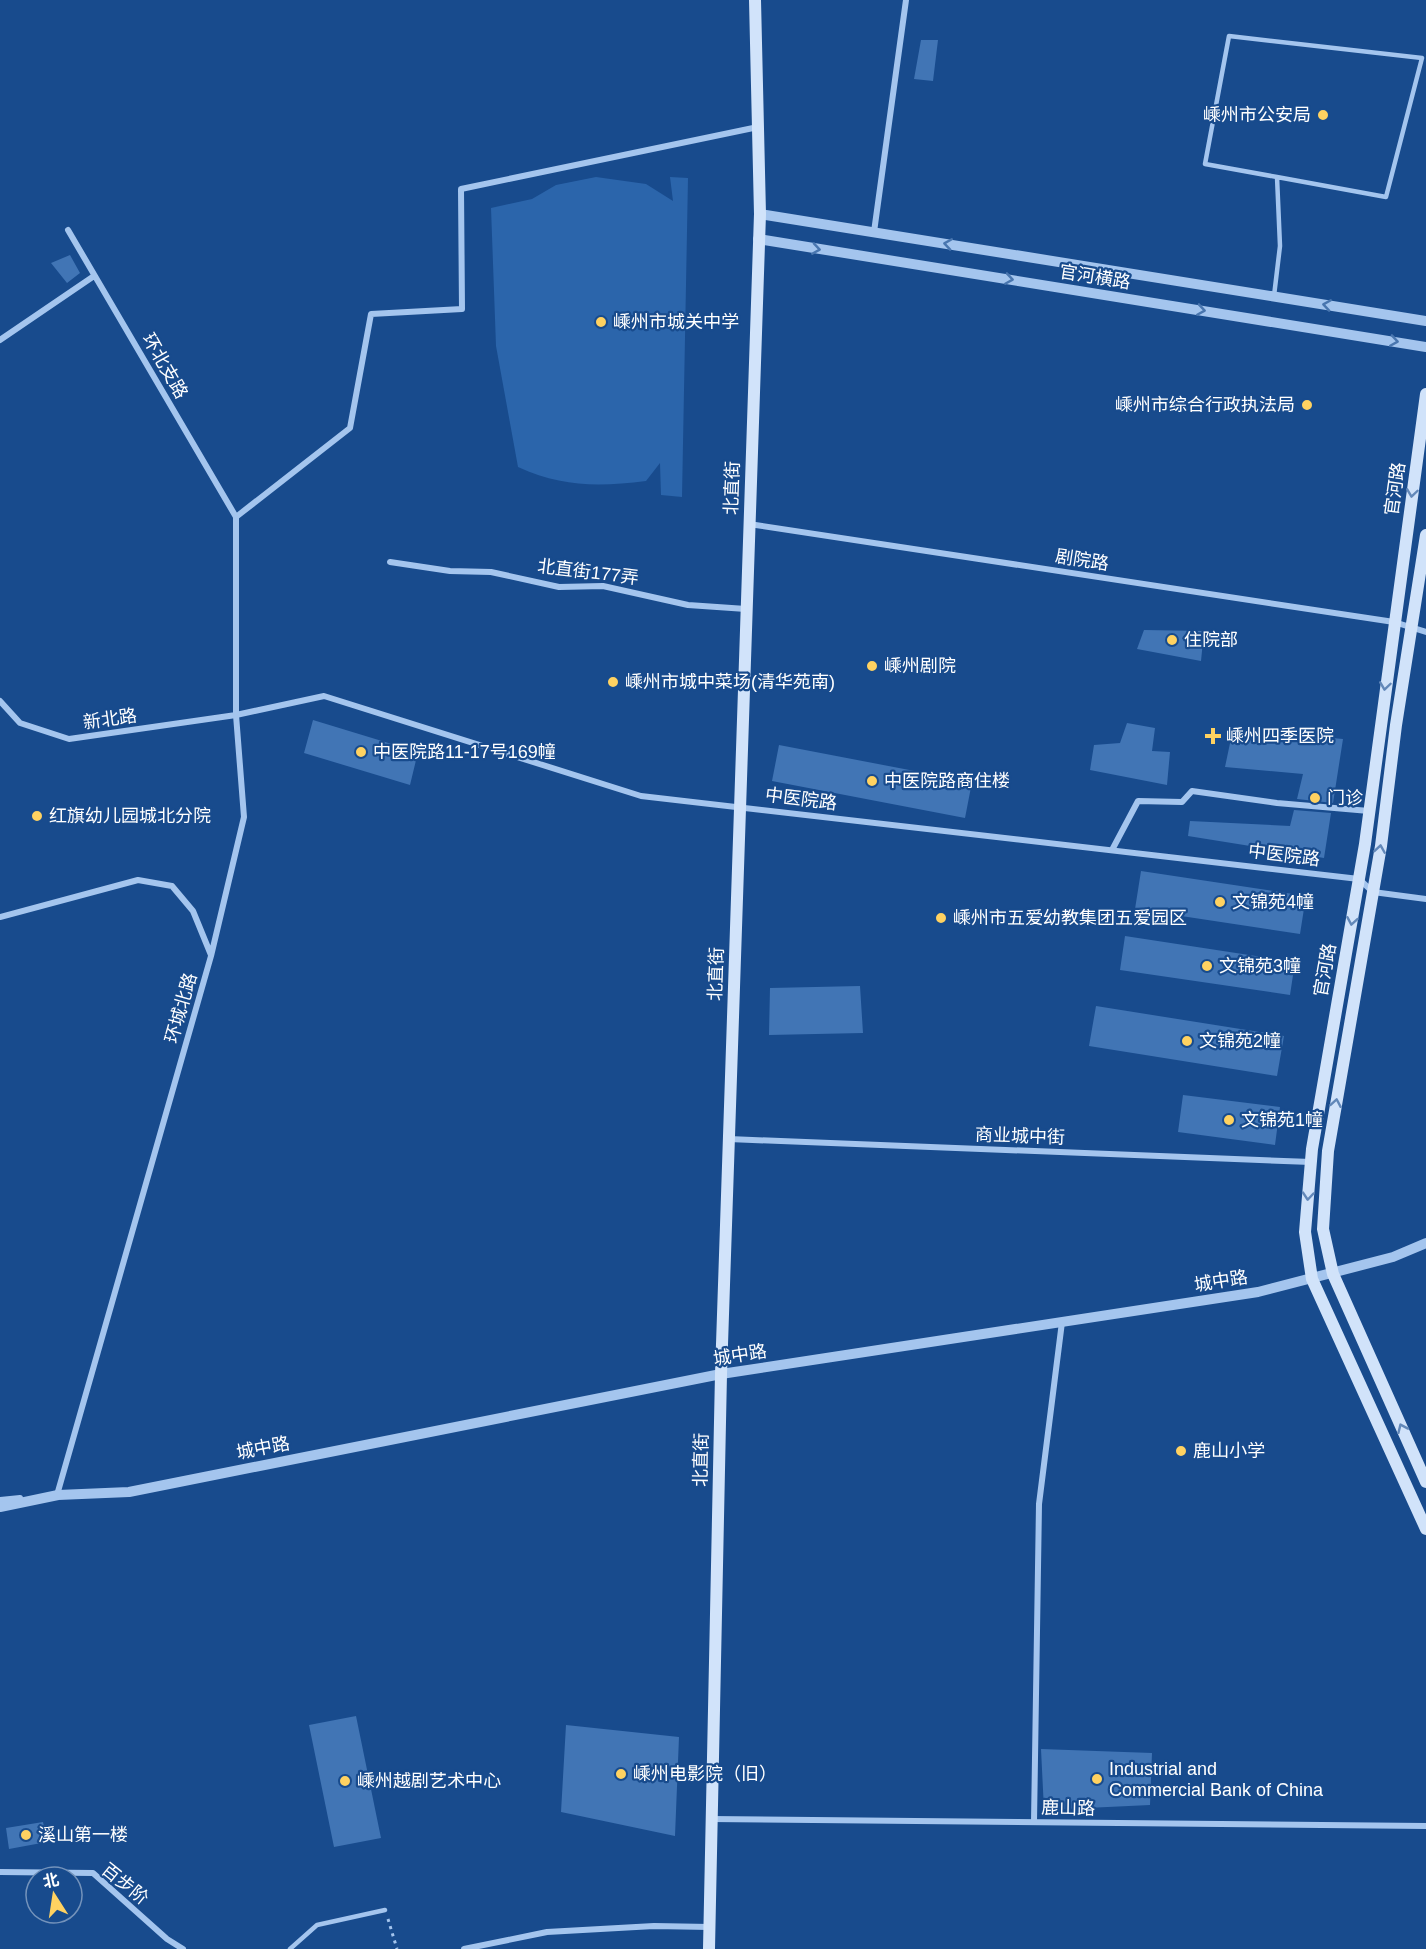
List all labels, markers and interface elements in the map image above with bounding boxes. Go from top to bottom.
place label: 嵊州市公安局 [1203,105,1311,125]
marker: 嵊州市公安局 [1316,108,1330,122]
one-way arrow [943,238,952,250]
one-way arrow [812,242,821,254]
street label: 官河横路 [1058,261,1132,293]
one-way arrow [1004,273,1013,285]
one-way arrow [1322,299,1331,311]
one-way arrow [1197,304,1206,316]
place label: 嵊州市城关中学 [613,312,739,332]
marker: 嵊州市城关中学 [594,315,608,329]
street label: 环北支路 [138,330,192,402]
one-way arrow [1389,335,1398,347]
place label: 嵊州市综合行政执法局 [1115,395,1295,415]
marker: 嵊州市综合行政执法局 [1300,398,1314,412]
street label: 北直街 [721,461,743,515]
street label: 官河路 [1381,461,1409,517]
one-way arrow [1407,489,1419,498]
street label: 剧院路 [1054,546,1110,574]
street label: 北直街177弄 [536,556,640,588]
place label: 住院部 [1184,630,1238,650]
marker: 住院部 [1165,633,1179,647]
place label: 嵊州剧院 [884,656,956,676]
marker: 嵊州剧院 [865,659,879,673]
place label: 嵊州市城中菜场(清华苑南) [625,672,835,692]
marker: 嵊州市城中菜场(清华苑南) [606,675,620,689]
one-way arrow [1380,682,1392,691]
street label: 新北路 [82,705,138,733]
place label: 嵊州四季医院 [1226,726,1334,746]
marker: 嵊州四季医院 [1204,727,1222,745]
place label: 中医院路11-17号169幢 [373,742,556,762]
marker: 中医院路11-17号169幢 [354,745,368,759]
place label: 中医院路商住楼 [884,771,1010,791]
marker: 中医院路商住楼 [865,774,879,788]
street label: 中医院路 [764,785,838,813]
place label: 门诊 [1327,788,1363,808]
marker: 门诊 [1308,791,1322,805]
place label: 红旗幼儿园城北分院 [49,806,211,826]
marker: 红旗幼儿园城北分院 [30,809,44,823]
street label: 中医院路 [1247,841,1321,869]
one-way arrow [1374,844,1386,853]
place label: 文锦苑4幢 [1232,892,1314,912]
marker: 文锦苑4幢 [1213,895,1227,909]
place label: 嵊州市五爱幼教集团五爱园区 [953,908,1187,928]
marker: 嵊州市五爱幼教集团五爱园区 [934,911,948,925]
one-way arrow [1346,916,1358,925]
street label: 官河路 [1310,942,1340,998]
street label: 北直街 [705,947,727,1001]
place label: 文锦苑3幢 [1219,956,1301,976]
marker: 文锦苑3幢 [1200,959,1214,973]
street label: 环城北路 [161,971,201,1045]
place label: 文锦苑2幢 [1199,1031,1281,1051]
marker: 文锦苑2幢 [1180,1034,1194,1048]
one-way arrow [1330,1098,1342,1107]
place label: 文锦苑1幢 [1241,1110,1323,1130]
marker: 文锦苑1幢 [1222,1113,1236,1127]
street label: 商业城中街 [975,1124,1065,1148]
one-way arrow [1302,1192,1315,1201]
street label: 城中路 [1193,1267,1249,1295]
street label: 城中路 [712,1341,768,1369]
one-way arrow [1397,1424,1409,1435]
street label: 城中路 [235,1433,291,1463]
street label: 北直街 [691,1433,711,1487]
place label: 鹿山小学 [1193,1441,1265,1461]
marker: 鹿山小学 [1174,1444,1188,1458]
place label: Industrial and Commercial Bank of China [1109,1759,1324,1800]
place label: 嵊州电影院（旧） [633,1764,777,1784]
marker: 嵊州电影院（旧） [614,1767,628,1781]
place label: 嵊州越剧艺术中心 [357,1771,501,1791]
marker: Industrial and Commercial Bank of China [1090,1772,1104,1786]
marker: 嵊州越剧艺术中心 [338,1774,352,1788]
street label: 鹿山路 [1041,1798,1095,1818]
place label: 溪山第一楼 [38,1825,128,1845]
marker: 溪山第一楼 [19,1828,33,1842]
street label: 百步阶 [98,1859,152,1909]
north arrow [24,1865,84,1925]
text: 北 [41,1871,61,1891]

